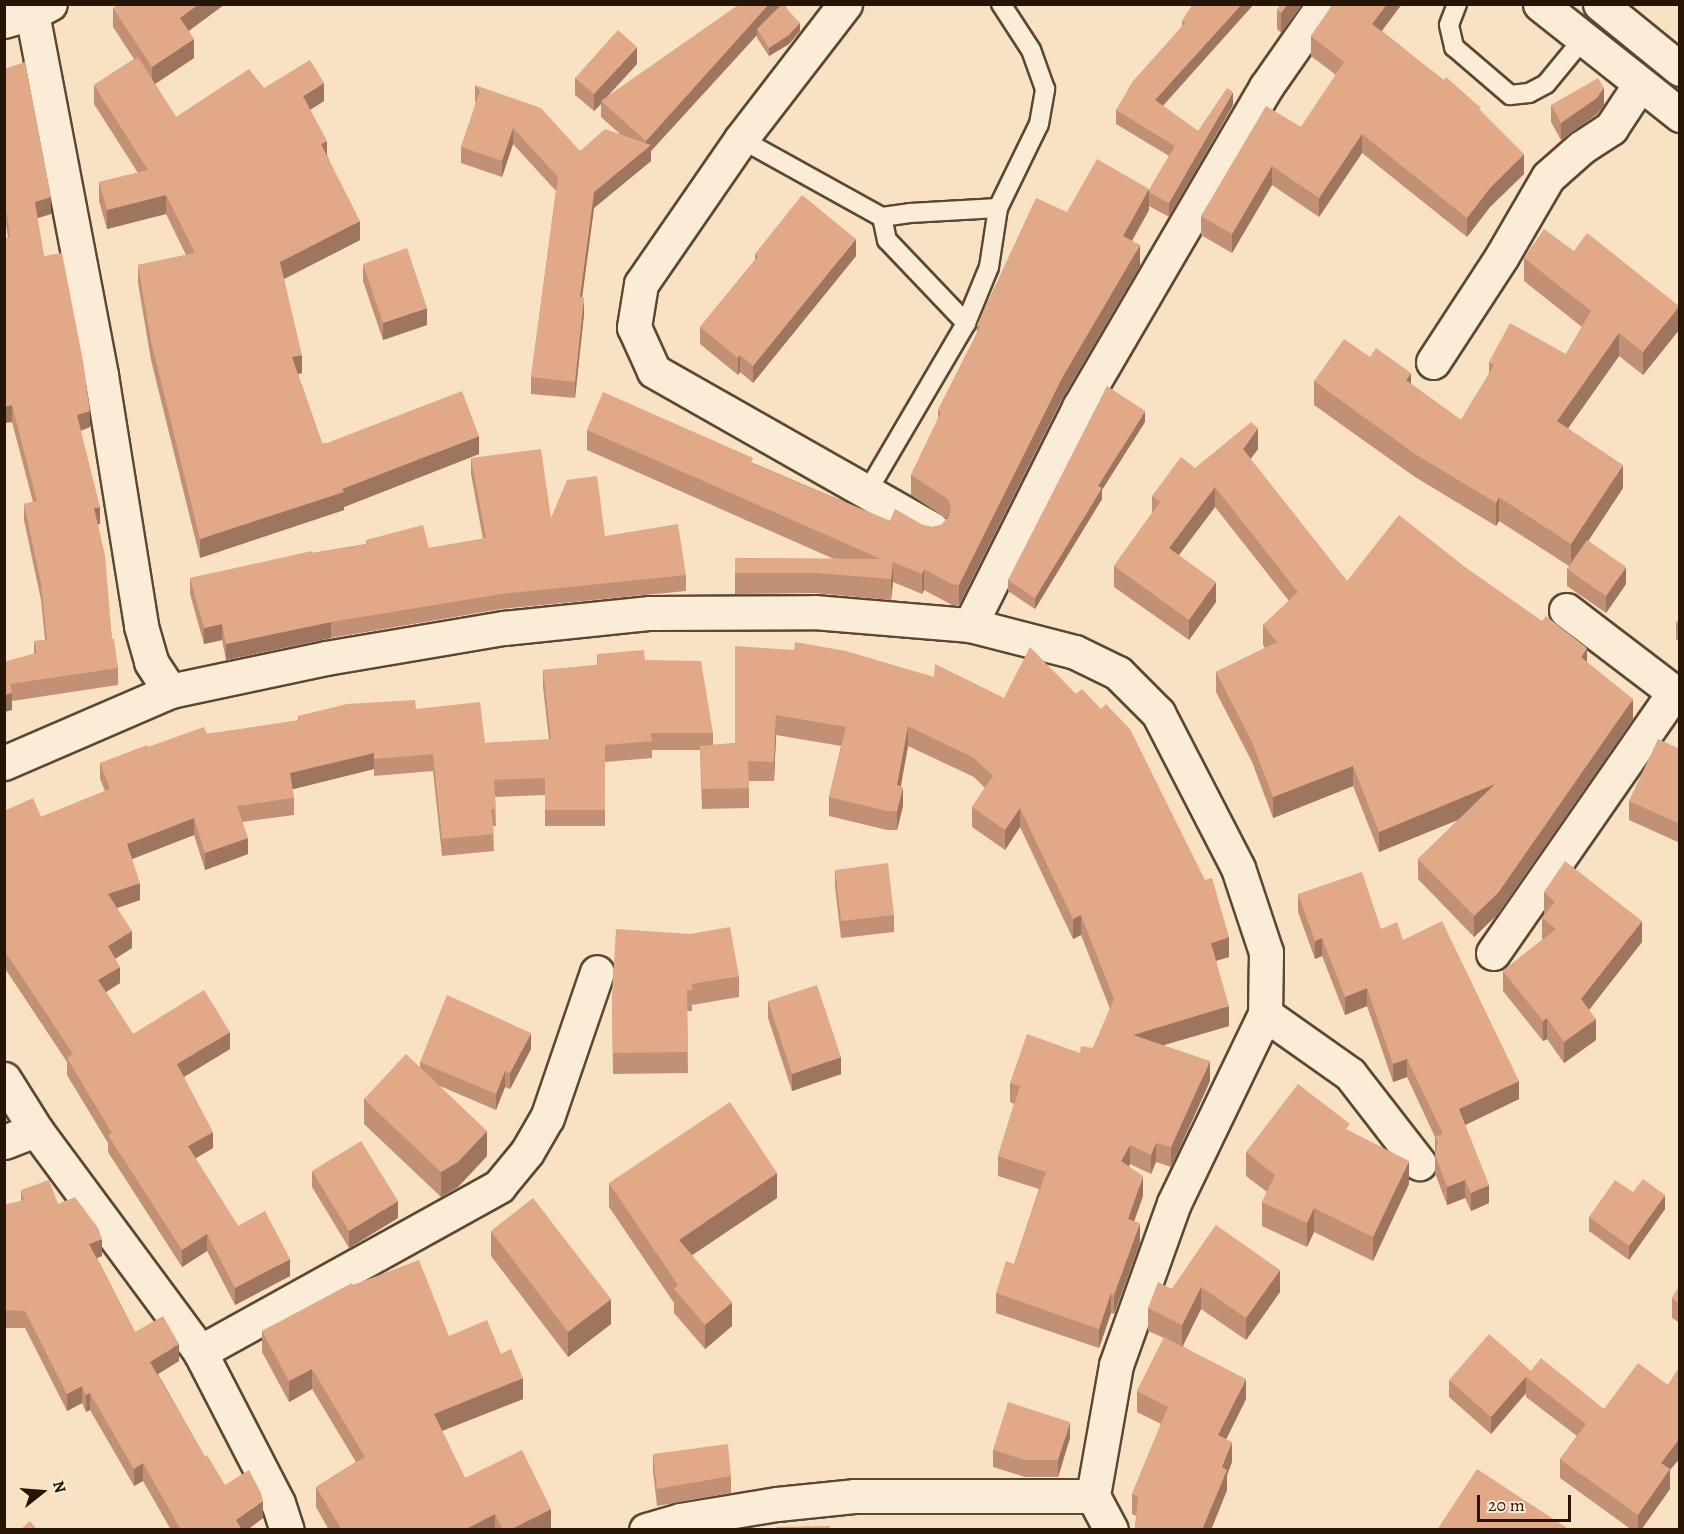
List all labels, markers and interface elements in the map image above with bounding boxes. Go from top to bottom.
north arrow [12,1462,72,1522]
text: N [47,1478,71,1496]
scale bar [1480,1483,1574,1521]
text: 20 m [1488,1493,1525,1517]

